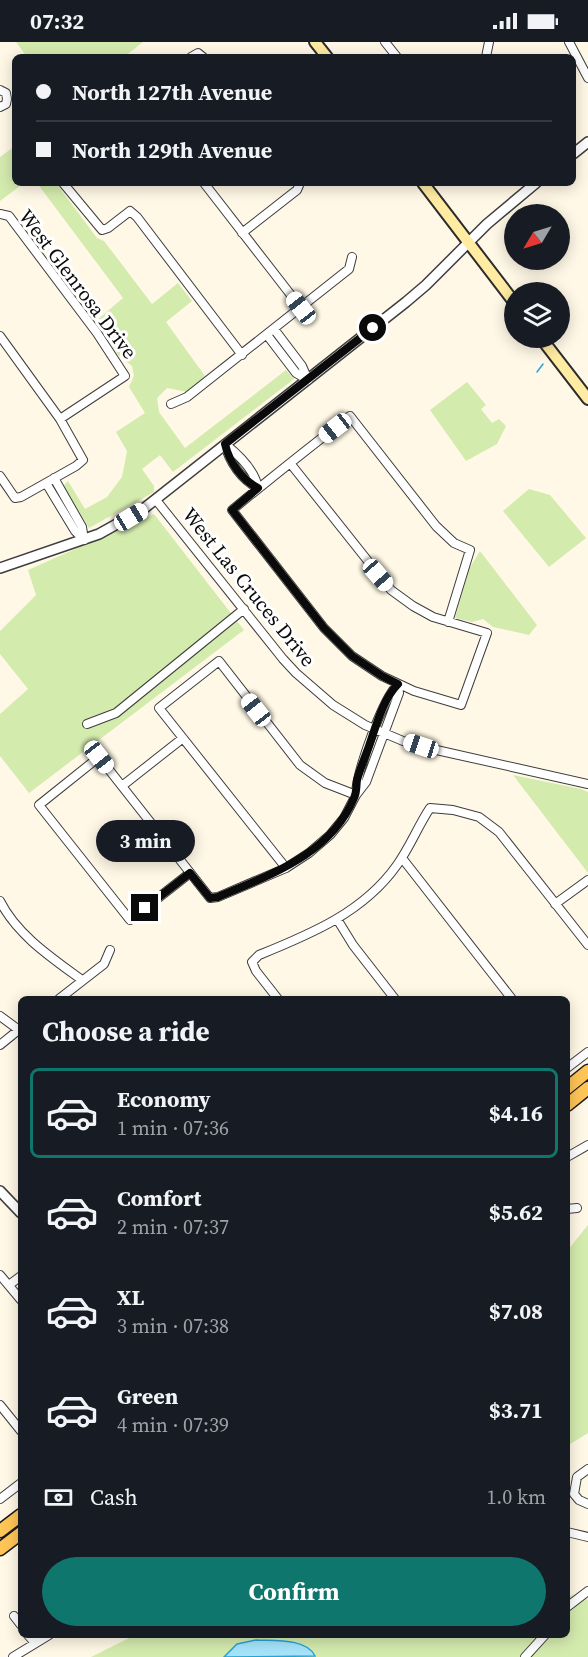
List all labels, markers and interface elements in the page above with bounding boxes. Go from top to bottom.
text: 07:32 [30,6,84,36]
text: North 127th Avenue [72,77,272,107]
text: North 129th Avenue [72,135,272,165]
street label: West Glenrosa Drive [12,203,144,365]
north arrow [504,204,570,270]
map controls [504,204,570,348]
button: layers [504,282,570,348]
car [283,288,319,328]
route start [359,314,386,341]
car [315,410,355,446]
car [111,500,151,534]
street label: West Las Cruces Drive [176,501,322,673]
car [359,556,397,594]
car [238,690,274,730]
car [401,732,441,760]
car [81,737,117,777]
callout: 3 min [96,821,195,863]
text: 3 min [120,827,171,855]
route end [131,894,158,921]
text: Choose a ride [42,1013,210,1050]
text: Economy [117,1084,211,1114]
icon: car [45,1086,99,1140]
text: $4.16 [489,1098,543,1128]
text: 1 min · 07:36 [117,1114,229,1142]
text: Comfort [117,1183,201,1213]
icon: car [45,1185,99,1239]
text: $5.62 [489,1197,543,1227]
text: 2 min · 07:37 [117,1213,229,1241]
text: XL [117,1282,144,1312]
icon: car [45,1284,99,1338]
text: $7.08 [489,1296,543,1326]
text: 3 min · 07:38 [117,1312,229,1340]
text: Green [117,1381,178,1411]
icon: car [45,1383,99,1437]
text: $3.71 [489,1395,543,1425]
text: 4 min · 07:39 [117,1411,229,1439]
icon: cash [42,1481,75,1514]
text: Cash [90,1482,138,1512]
text: 1.0 km [486,1483,546,1511]
button: Confirm [42,1557,546,1626]

